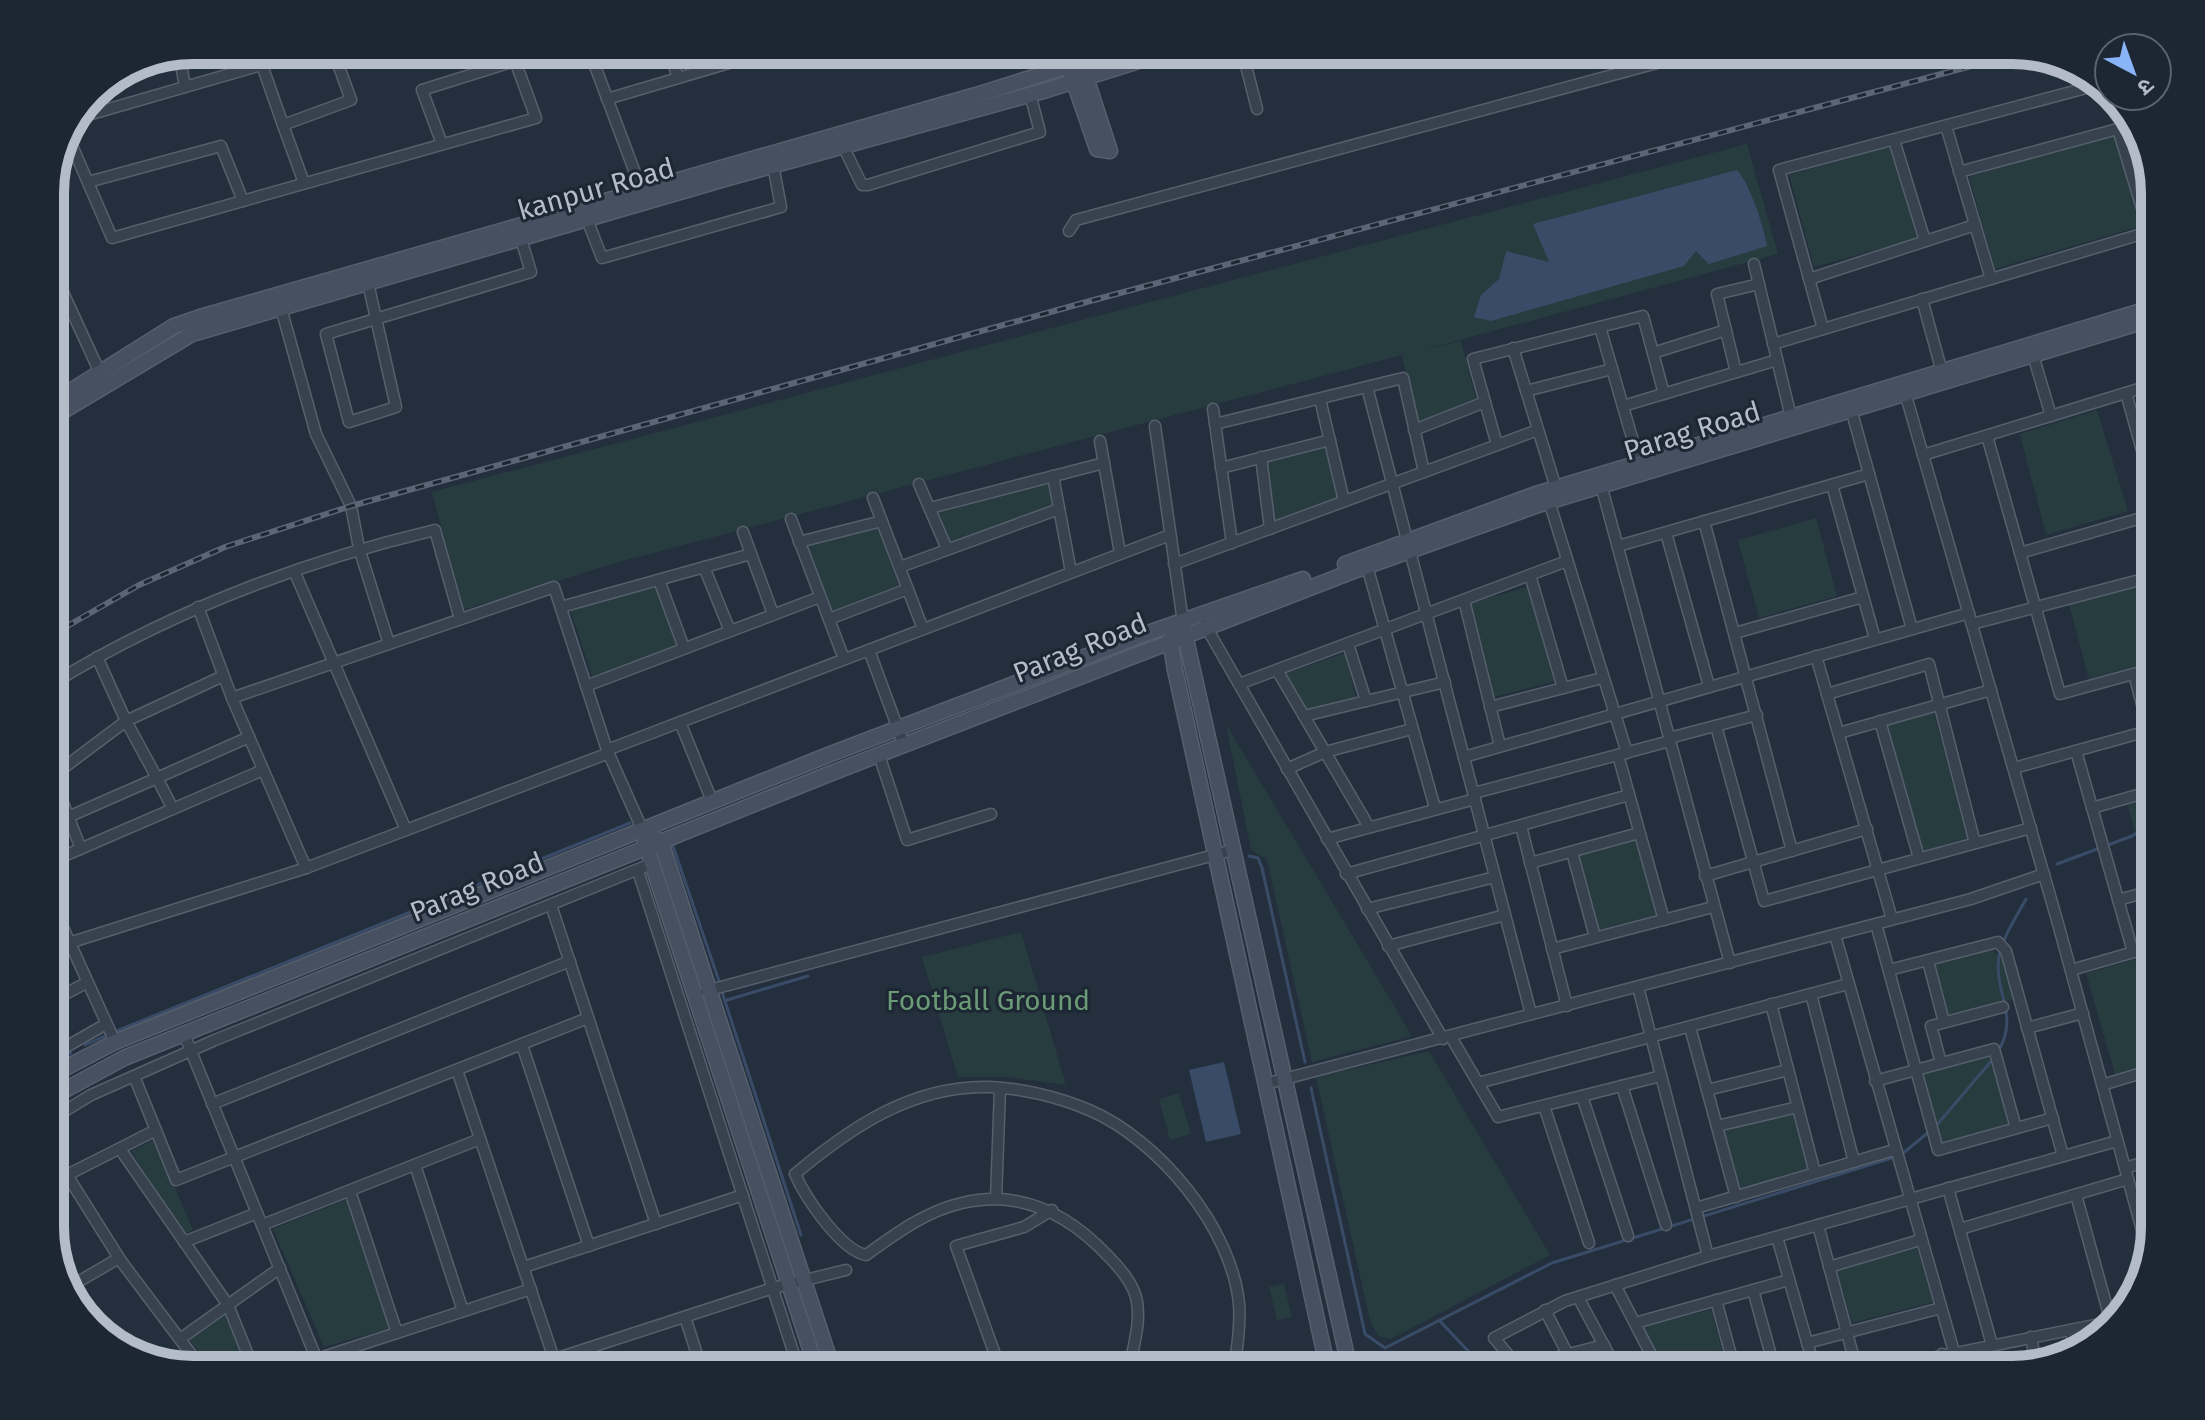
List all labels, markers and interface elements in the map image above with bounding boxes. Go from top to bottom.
north arrow [2093,32,2173,112]
text: उ [2131,72,2160,102]
street label: kanpur Road [514,151,678,227]
street label: Parag Road [1620,395,1764,467]
street label: Parag Road [1008,606,1152,690]
street label: Parag Road [405,845,549,929]
park label: Football Ground [886,984,1090,1017]

